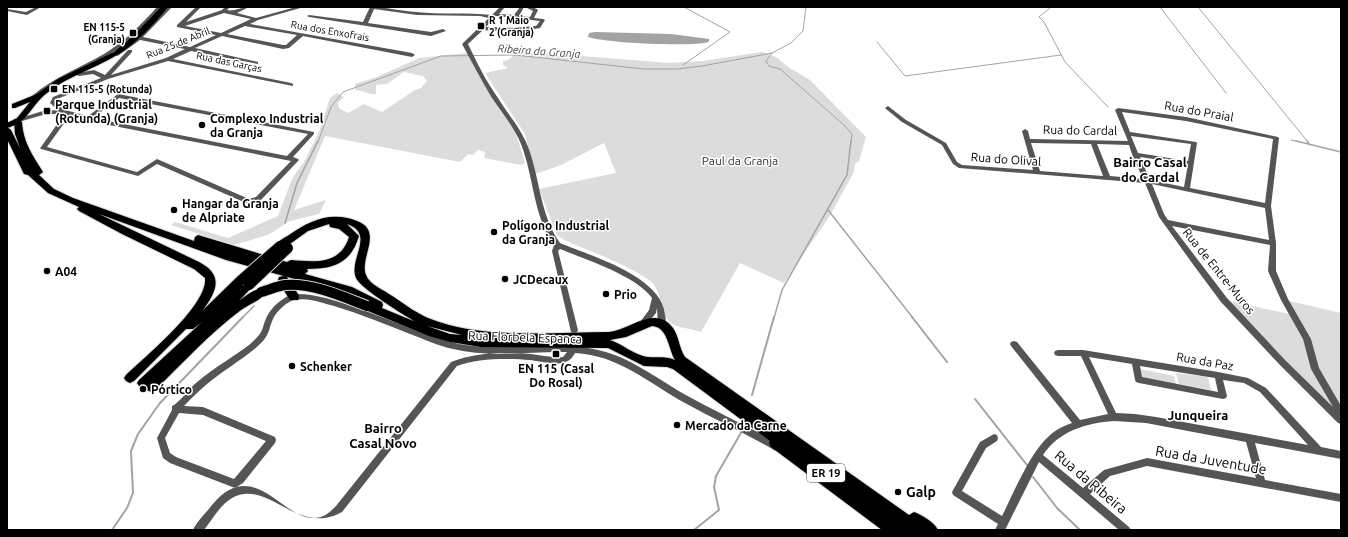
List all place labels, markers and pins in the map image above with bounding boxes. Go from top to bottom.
place label: R 1 Maio 2 (Granja) [489,15,534,39]
marker: R 1 Maio 2 (Granja) [476,21,486,31]
place label: EN 115-5 (Granja) [83,22,125,46]
marker: EN 115-5 (Granja) [128,28,138,38]
marker: EN 115-5 (Rotunda) [49,84,59,94]
place label: EN 115-5 (Rotunda) [62,84,153,96]
place label: Parque Industrial (Rotunda) (Granja) [55,98,158,126]
marker: Parque Industrial (Rotunda) (Granja) [42,106,52,116]
place label: Complexo Industrial da Granja [210,112,324,139]
marker: Complexo Industrial da Granja [197,120,207,130]
place label: Hangar da Granja de Alpriate [182,197,279,224]
marker: Hangar da Granja de Alpriate [169,205,179,215]
place label: Polígono Industrial da Granja [502,219,609,246]
marker: Polígono Industrial da Granja [489,227,499,237]
place label: A04 [55,265,77,278]
marker: A04 [42,266,52,276]
place label: JCDecaux [513,273,569,286]
marker: JCDecaux [500,274,510,284]
place label: Prio [614,288,637,301]
marker: Prio [601,289,611,299]
marker: EN 115 (Casal Do Rosal) [551,349,561,359]
place label: Schenker [300,360,352,373]
marker: Schenker [287,361,297,371]
place label: EN 115 (Casal Do Rosal) [518,362,594,390]
place label: Pórtico [151,383,192,396]
marker: Pórtico [138,384,148,394]
place label: Mercado da Carne [685,419,787,432]
marker: Mercado da Carne [672,420,682,430]
place label: Galp [906,484,936,500]
marker: Galp [893,487,903,497]

